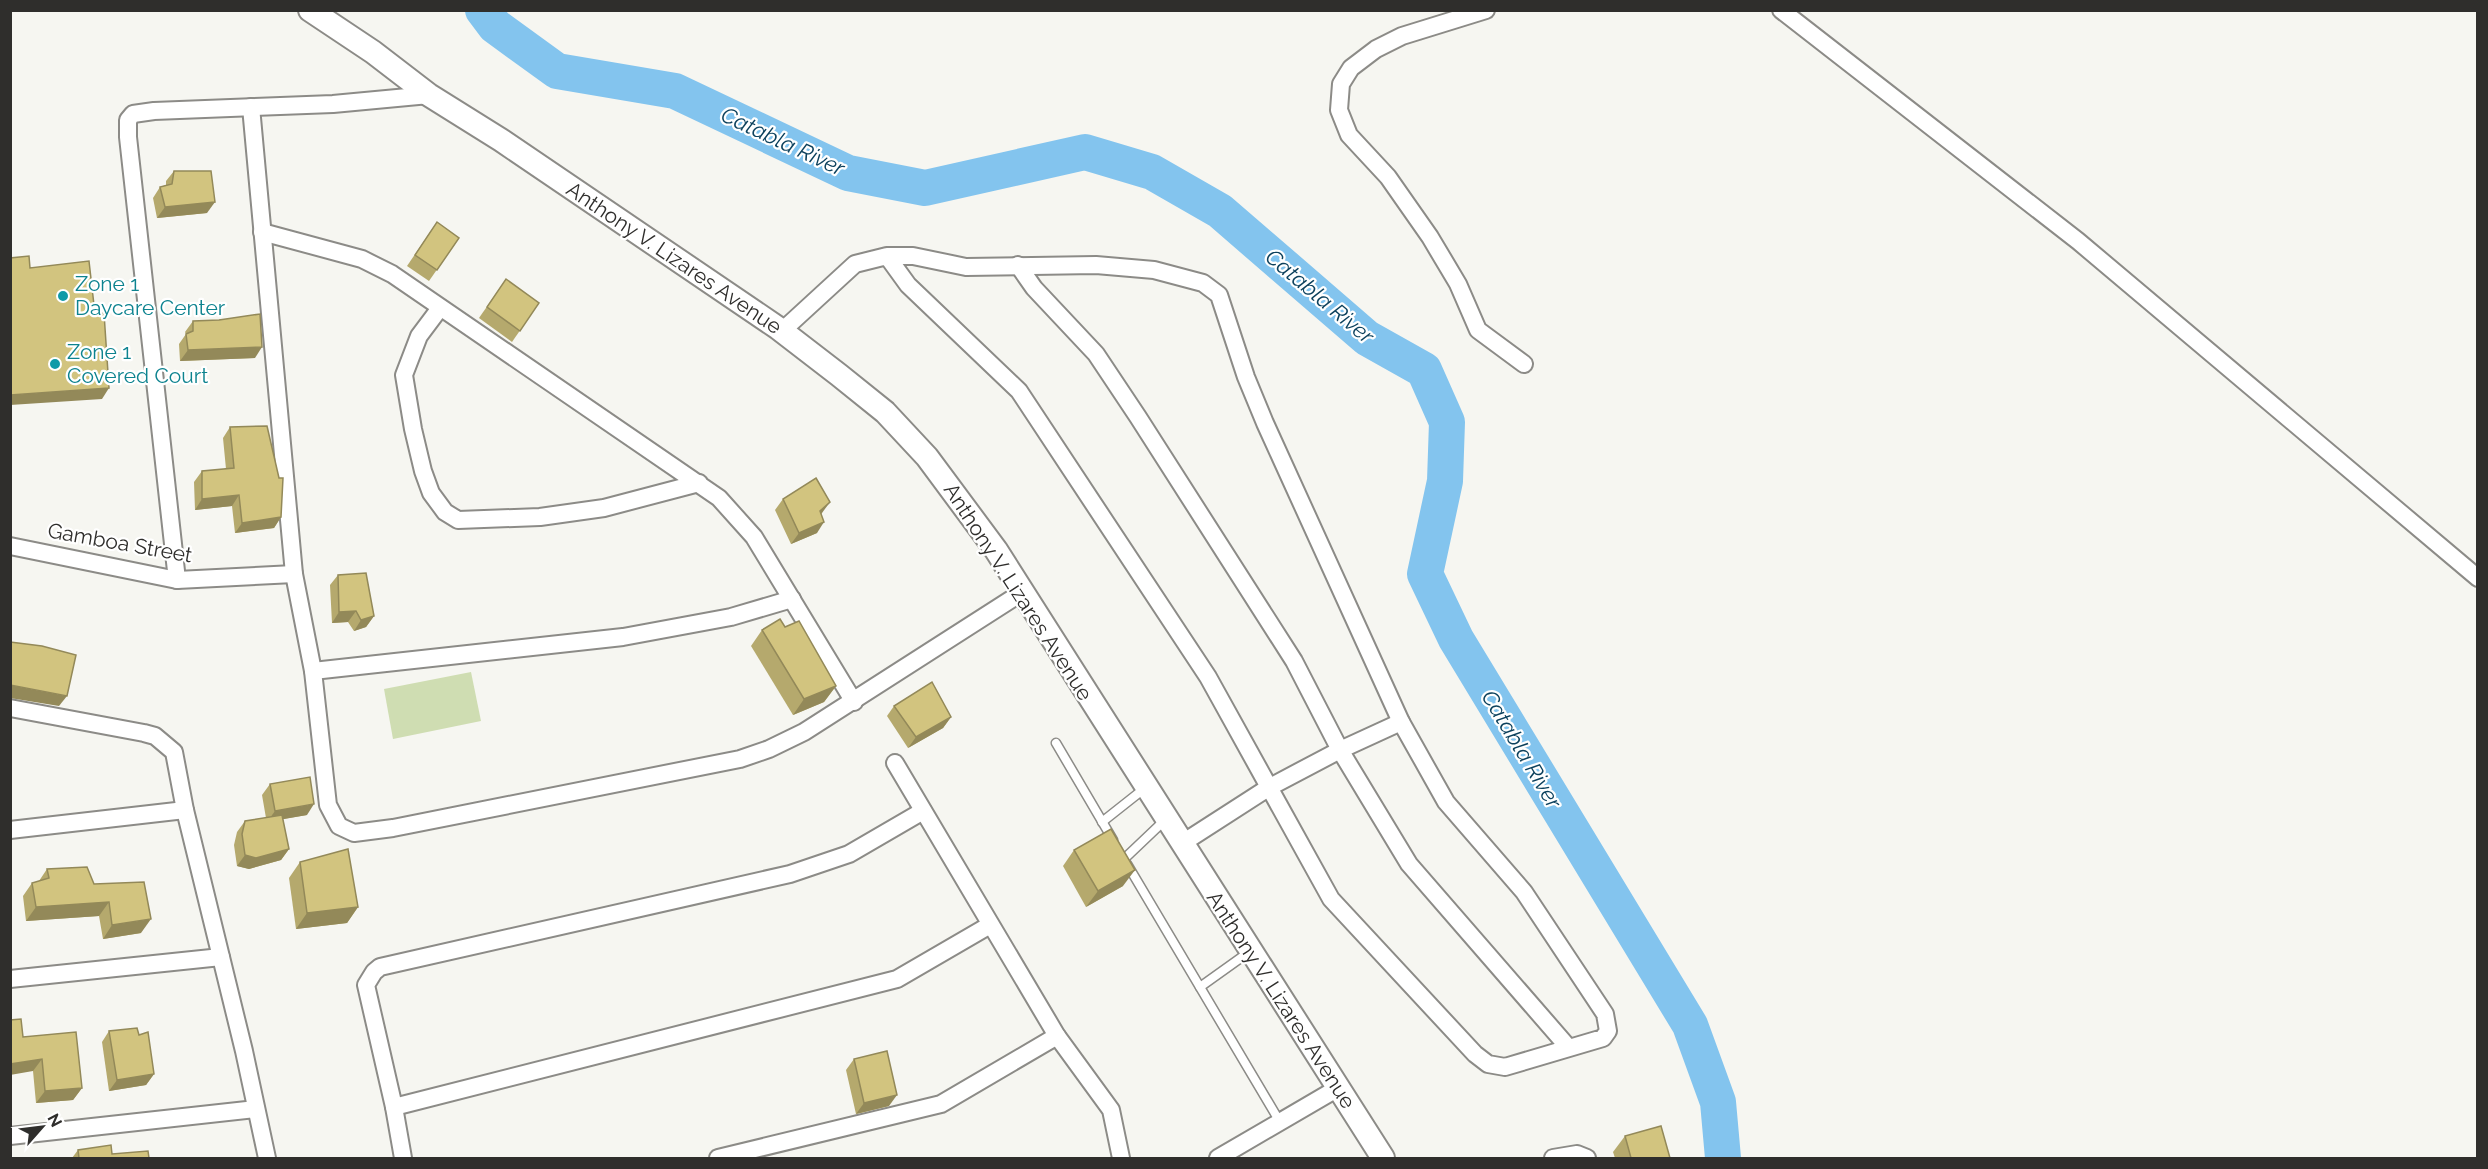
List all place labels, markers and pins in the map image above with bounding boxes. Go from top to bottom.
place label: Zone 1 Daycare Center [75,271,226,320]
marker: Zone 1 Daycare Center [56,289,70,303]
place label: Zone 1 Covered Court [67,339,208,388]
marker: Zone 1 Covered Court [48,357,62,371]

